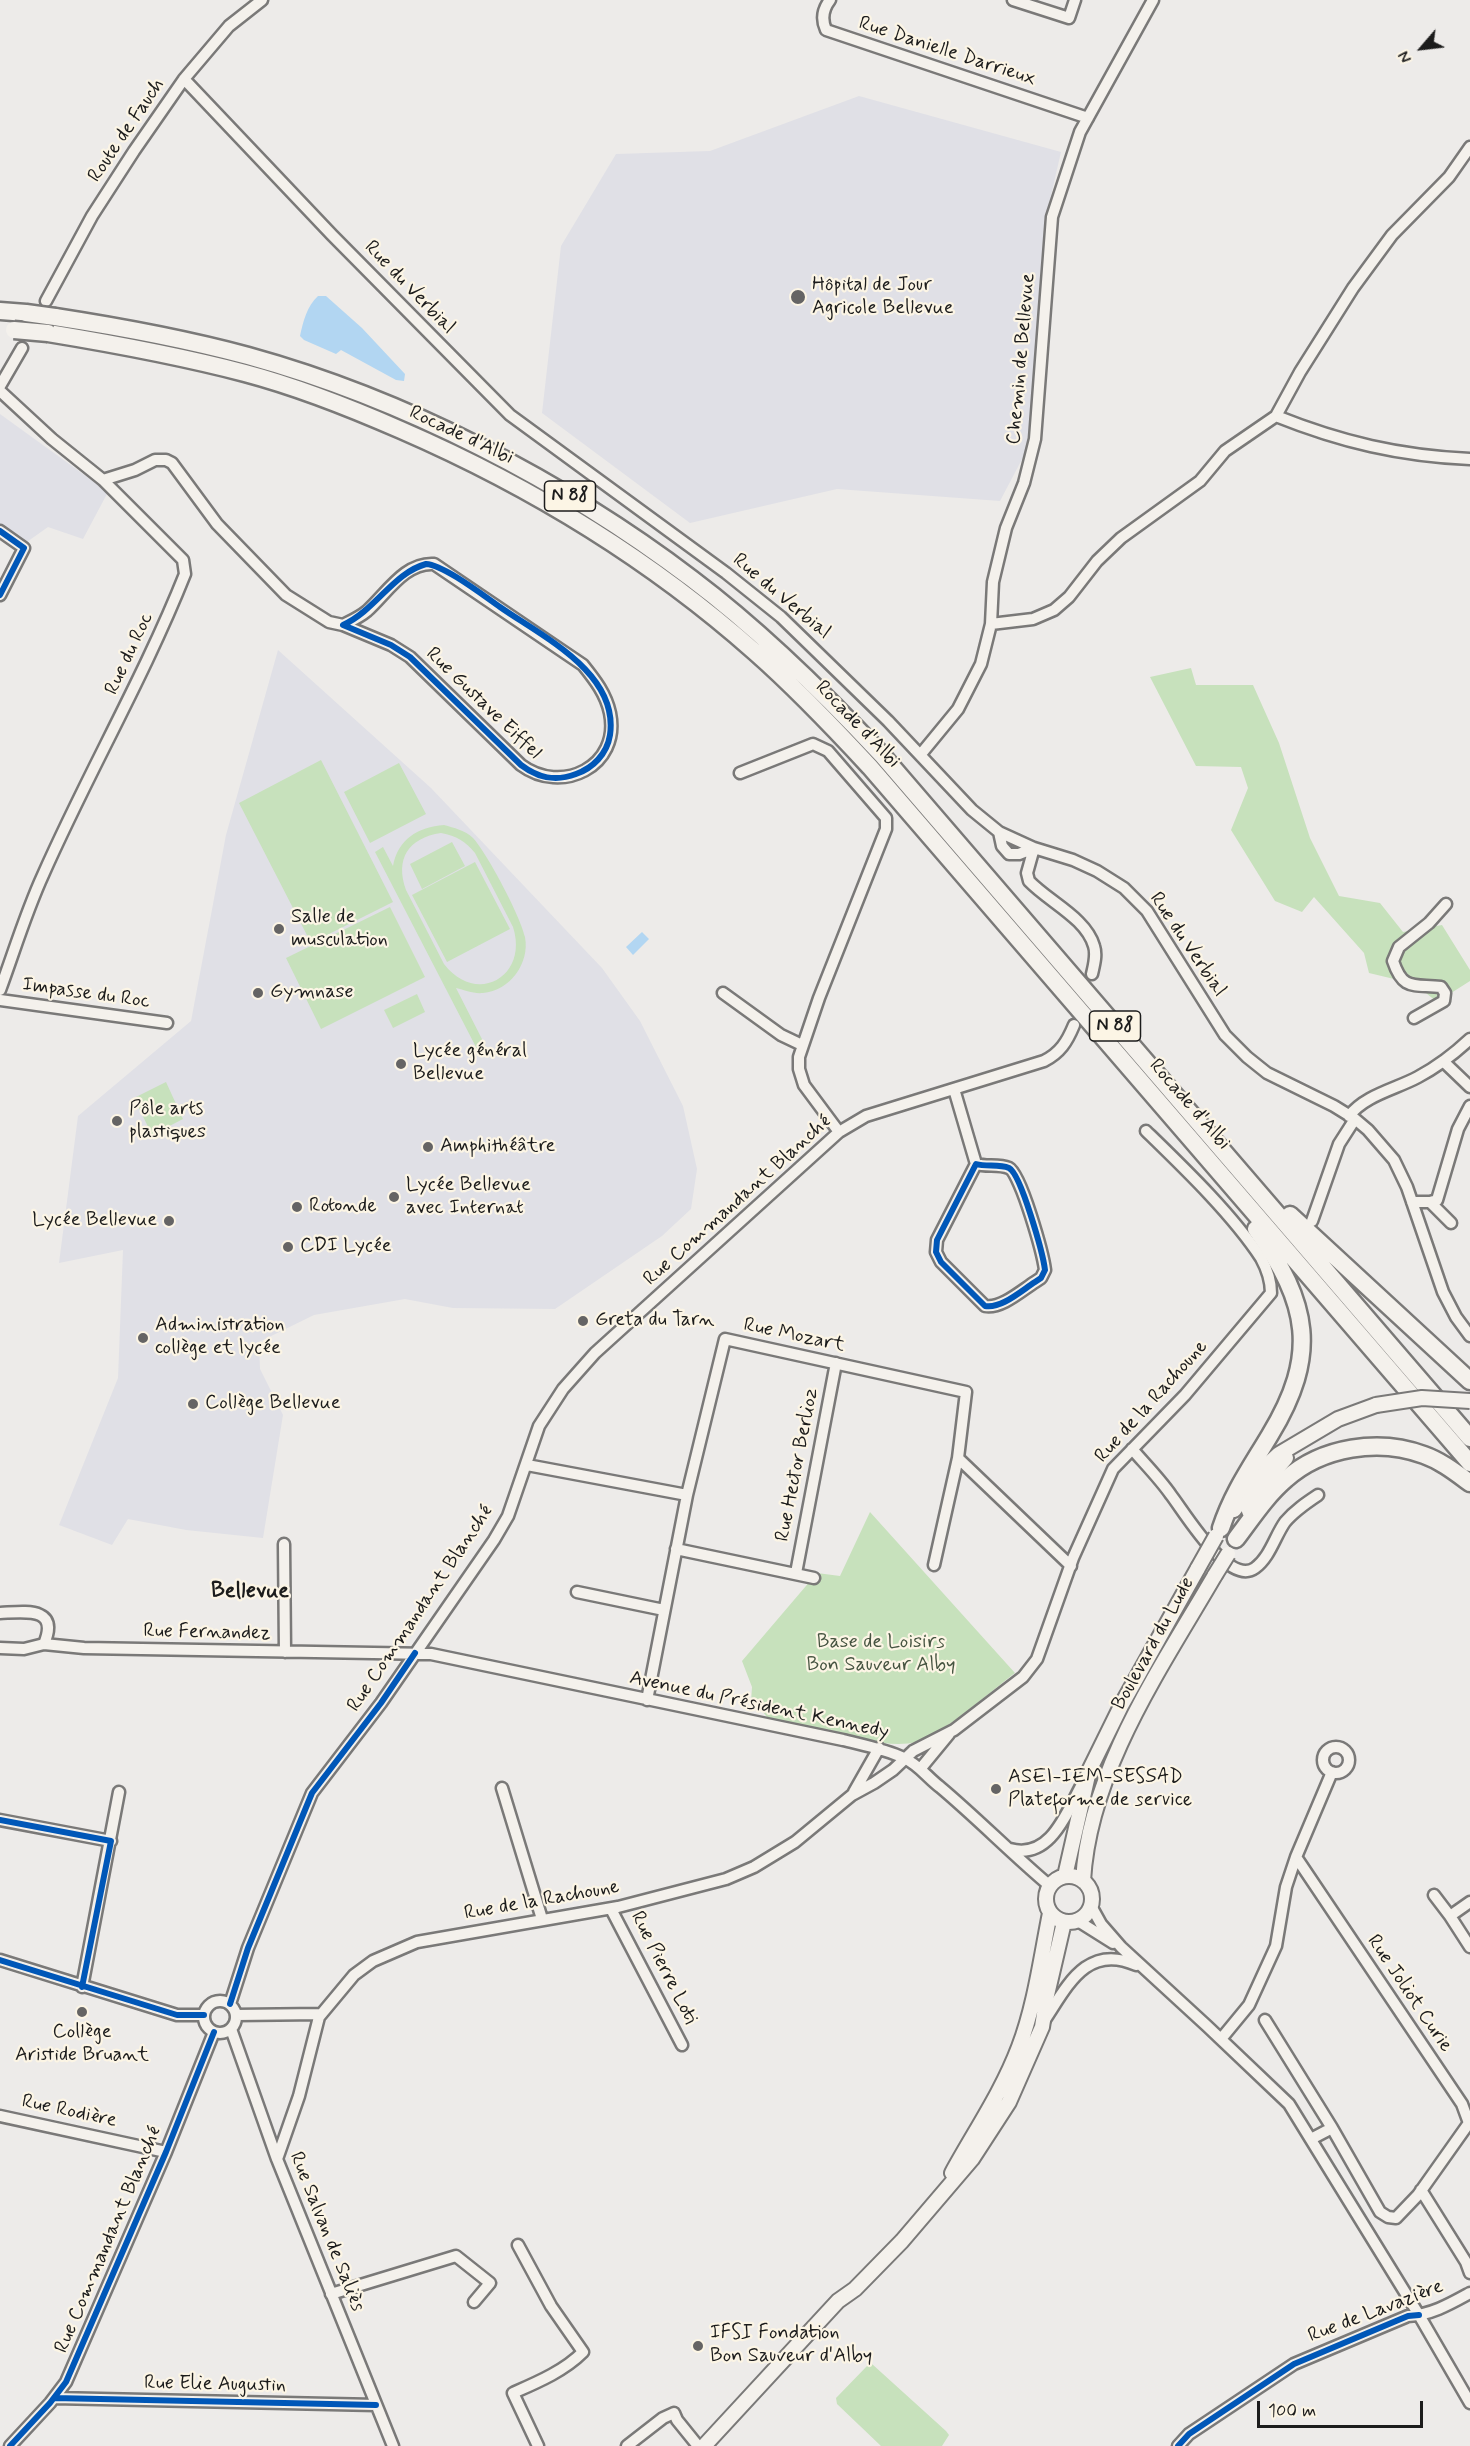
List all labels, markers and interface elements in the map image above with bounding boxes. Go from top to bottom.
street label: Rue Danielle Darrieux [855,12,1039,92]
north arrow [1392,18,1452,78]
text: N [1394,47,1417,66]
street label: Route de Fauch [83,75,171,187]
street label: Rue du Verbial [358,236,460,340]
street label: Chemin de Bellevue [1003,272,1041,446]
place label: Hôpital de Jour Agricole Bellevue [812,274,954,321]
marker: Hôpital de Jour Agricole Bellevue [789,288,807,306]
street label: Rocade d'Albi [405,401,517,471]
road number: N 88 [544,481,596,511]
street label: Rue du Verbial [727,549,835,645]
street label: Rue du Roc [101,609,159,699]
street label: Rue Gustave Eiffel [420,643,546,765]
street label: Rocade d'Albi [809,676,905,774]
street label: Rue du Verbial [1143,888,1231,1002]
place label: Salle de musculation [291,906,388,953]
marker: Salle de musculation [272,922,286,936]
street label: Impasse du Roc [21,973,151,1015]
place label: Gymnase [270,981,353,1005]
marker: Gymnase [251,986,265,1000]
road number: N 88 [1090,1011,1140,1041]
place label: Lycée général Bellevue [413,1040,527,1087]
street label: Rocade d'Albi [1143,1055,1235,1155]
marker: Lycée général Bellevue [394,1057,408,1071]
place label: Pôle arts plastiques [129,1098,206,1145]
street label: Rue Commandant Blanché [639,1110,837,1292]
marker: Pôle arts plastiques [110,1114,124,1128]
place label: Amphithéâtre [440,1135,555,1159]
marker: Amphithéâtre [421,1140,435,1154]
place label: Lycée Bellevue avec Internat [406,1174,531,1221]
marker: Lycée Bellevue avec Internat [387,1190,401,1204]
place label: Rotonde [309,1195,377,1219]
marker: Rotonde [290,1200,304,1214]
place label: Lycée Bellevue [32,1209,157,1233]
marker: Lycée Bellevue [162,1214,176,1228]
place label: CDI Lycée [300,1235,391,1259]
marker: CDI Lycée [281,1240,295,1254]
place label: Greta du Tarn [595,1309,714,1333]
place label: Administration collège et lycée [155,1314,285,1361]
marker: Greta du Tarn [576,1314,590,1328]
street label: Rue Mozart [741,1314,847,1358]
marker: Administration collège et lycée [136,1331,150,1345]
street label: Rue de la Rachoune [1091,1336,1213,1468]
street label: Rue Hector Berlioz [771,1386,825,1544]
place label: Collège Bellevue [205,1392,341,1416]
marker: Collège Bellevue [186,1397,200,1411]
street label: Rue Commandant Blanché [343,1501,499,1717]
street label: Boulevard du Lude [1108,1573,1200,1715]
district label: Bellevue [211,1579,289,1605]
street label: Rue Fernandez [143,1620,271,1646]
park label: Base de Loisirs Bon Sauveur Alby [807,1631,955,1678]
street label: Avenue du Président Kennedy [627,1667,891,1745]
place label: ASEI-IEM-SESSAD Plateforme de service [1008,1766,1192,1813]
marker: ASEI-IEM-SESSAD Plateforme de service [989,1782,1003,1796]
street label: Rue de la Rachoune [463,1876,621,1926]
street label: Rue Pierre Loti [624,1908,702,2028]
street label: Rue Joliot Curie [1361,1931,1457,2057]
marker: Collège Aristide Bruant [75,2005,89,2019]
place label: Collège Aristide Bruant [15,2021,149,2068]
street label: Rue Rodière [19,2090,119,2134]
street label: Rue Commandant Blanché [50,2123,168,2357]
street label: Rue Salvan de Saliès [283,2149,369,2315]
street label: Rue de Lavazière [1305,2275,1447,2349]
place label: IFSI Fondation Bon Sauveur d'Alby [710,2322,872,2369]
marker: IFSI Fondation Bon Sauveur d'Alby [691,2339,705,2353]
street label: Rue Elie Augustin [144,2372,286,2398]
scale bar [1260,2389,1426,2427]
text: 100 m [1268,2399,1316,2423]

